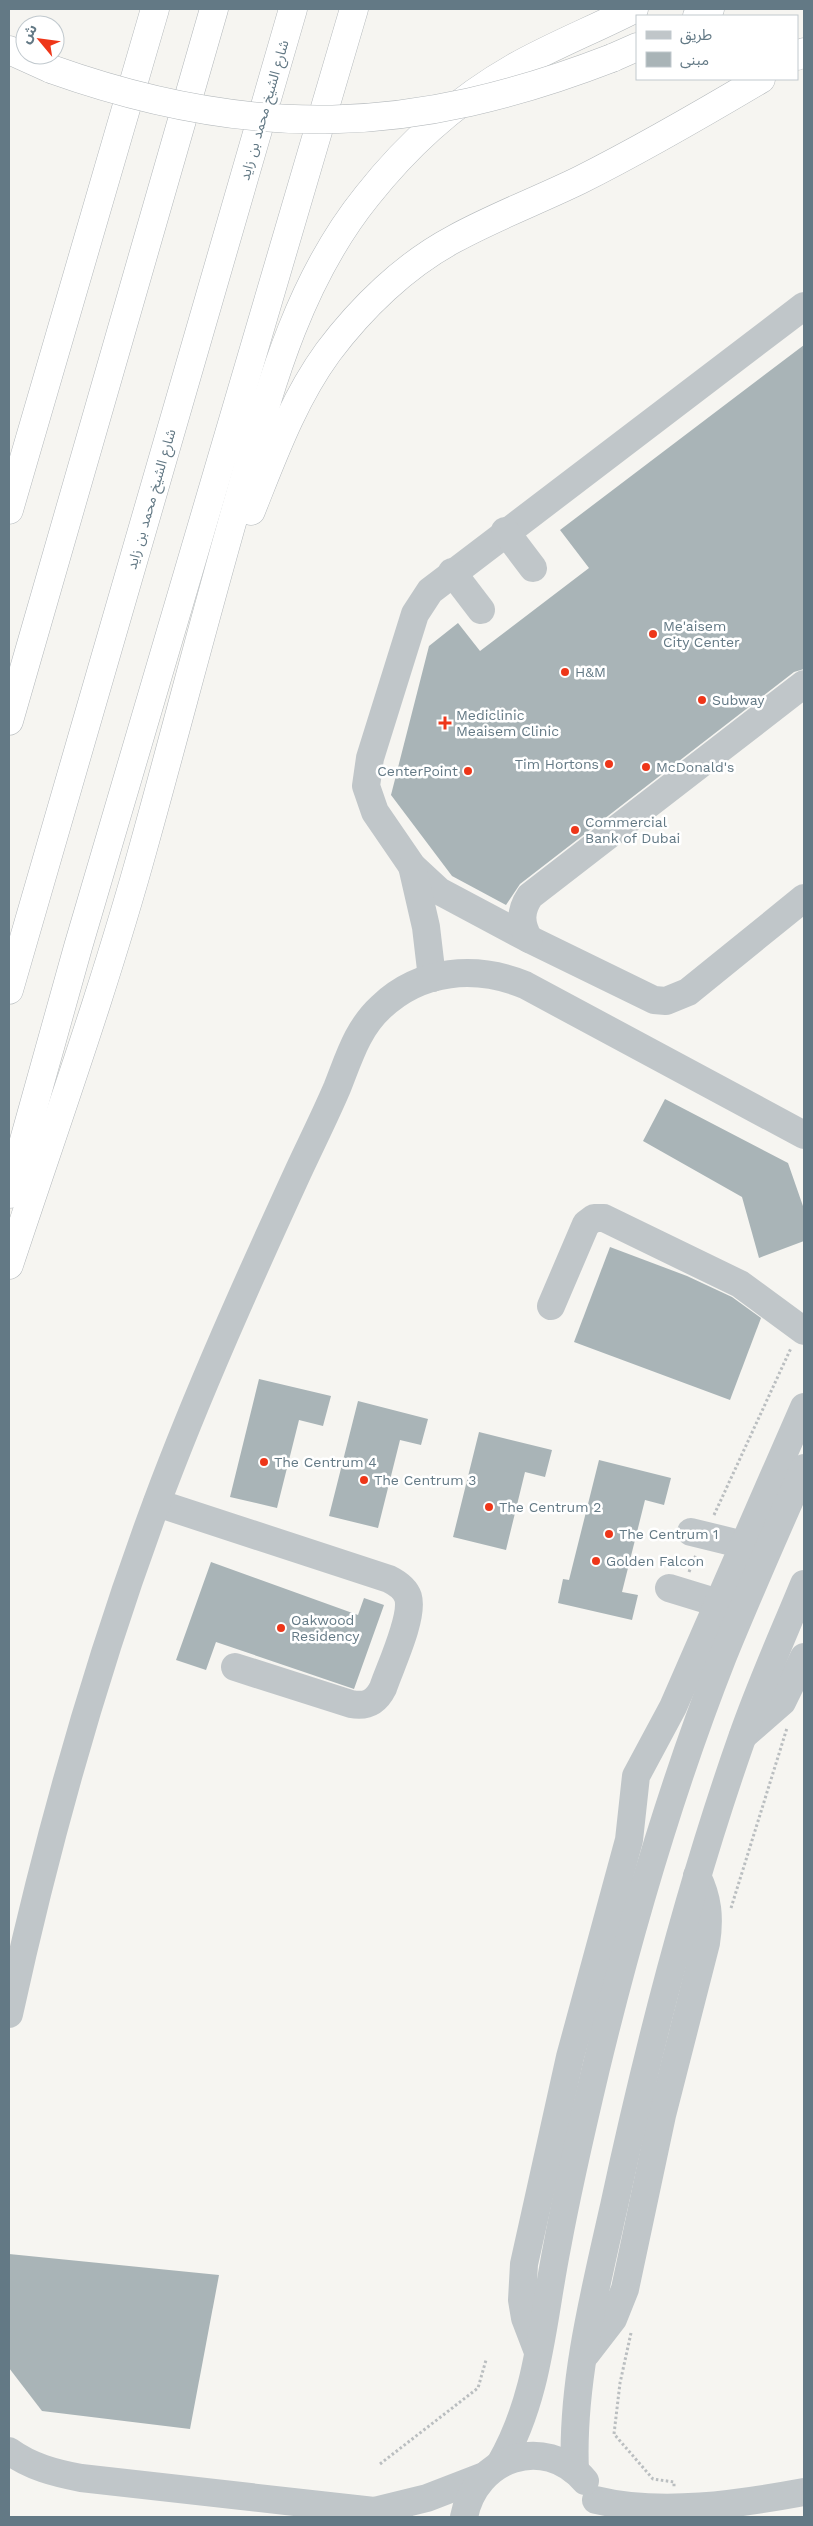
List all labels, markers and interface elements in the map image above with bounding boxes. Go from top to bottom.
north arrow [15,15,65,65]
legend [636,15,798,80]
text: ش [17,21,40,46]
text: طريق [680,26,712,45]
street label: شارع الشيخ محمد بن زايد [236,38,295,183]
text: مبنى [680,51,709,69]
street label: شارع الشيخ محمد بن زايد [123,427,182,572]
place label: Me'aisem City Center [663,618,740,650]
marker: Me'aisem City Center [647,628,659,640]
place label: H&M [575,664,606,680]
marker: H&M [559,666,571,678]
place label: Subway [712,692,765,708]
marker: Subway [696,694,708,706]
place label: Mediclinic Meaisem Clinic [456,707,559,739]
marker: Mediclinic Meaisem Clinic [438,716,452,730]
place label: Tim Hortons [515,756,599,772]
marker: Tim Hortons [603,758,615,770]
place label: McDonald's [656,759,734,775]
marker: McDonald's [640,761,652,773]
place label: CenterPoint [377,763,458,779]
marker: CenterPoint [462,765,474,777]
place label: Commercial Bank of Dubai [585,814,680,846]
marker: Commercial Bank of Dubai [569,824,581,836]
place label: The Centrum 4 [274,1454,377,1470]
marker: The Centrum 4 [258,1456,270,1468]
place label: The Centrum 3 [374,1472,476,1488]
marker: The Centrum 3 [358,1474,370,1486]
place label: The Centrum 2 [499,1499,601,1515]
marker: The Centrum 2 [483,1501,495,1513]
place label: The Centrum 1 [619,1526,718,1542]
marker: The Centrum 1 [603,1528,615,1540]
place label: Golden Falcon [606,1553,704,1569]
marker: Golden Falcon [590,1555,602,1567]
place label: Oakwood Residency [291,1612,360,1644]
marker: Oakwood Residency [275,1622,287,1634]

